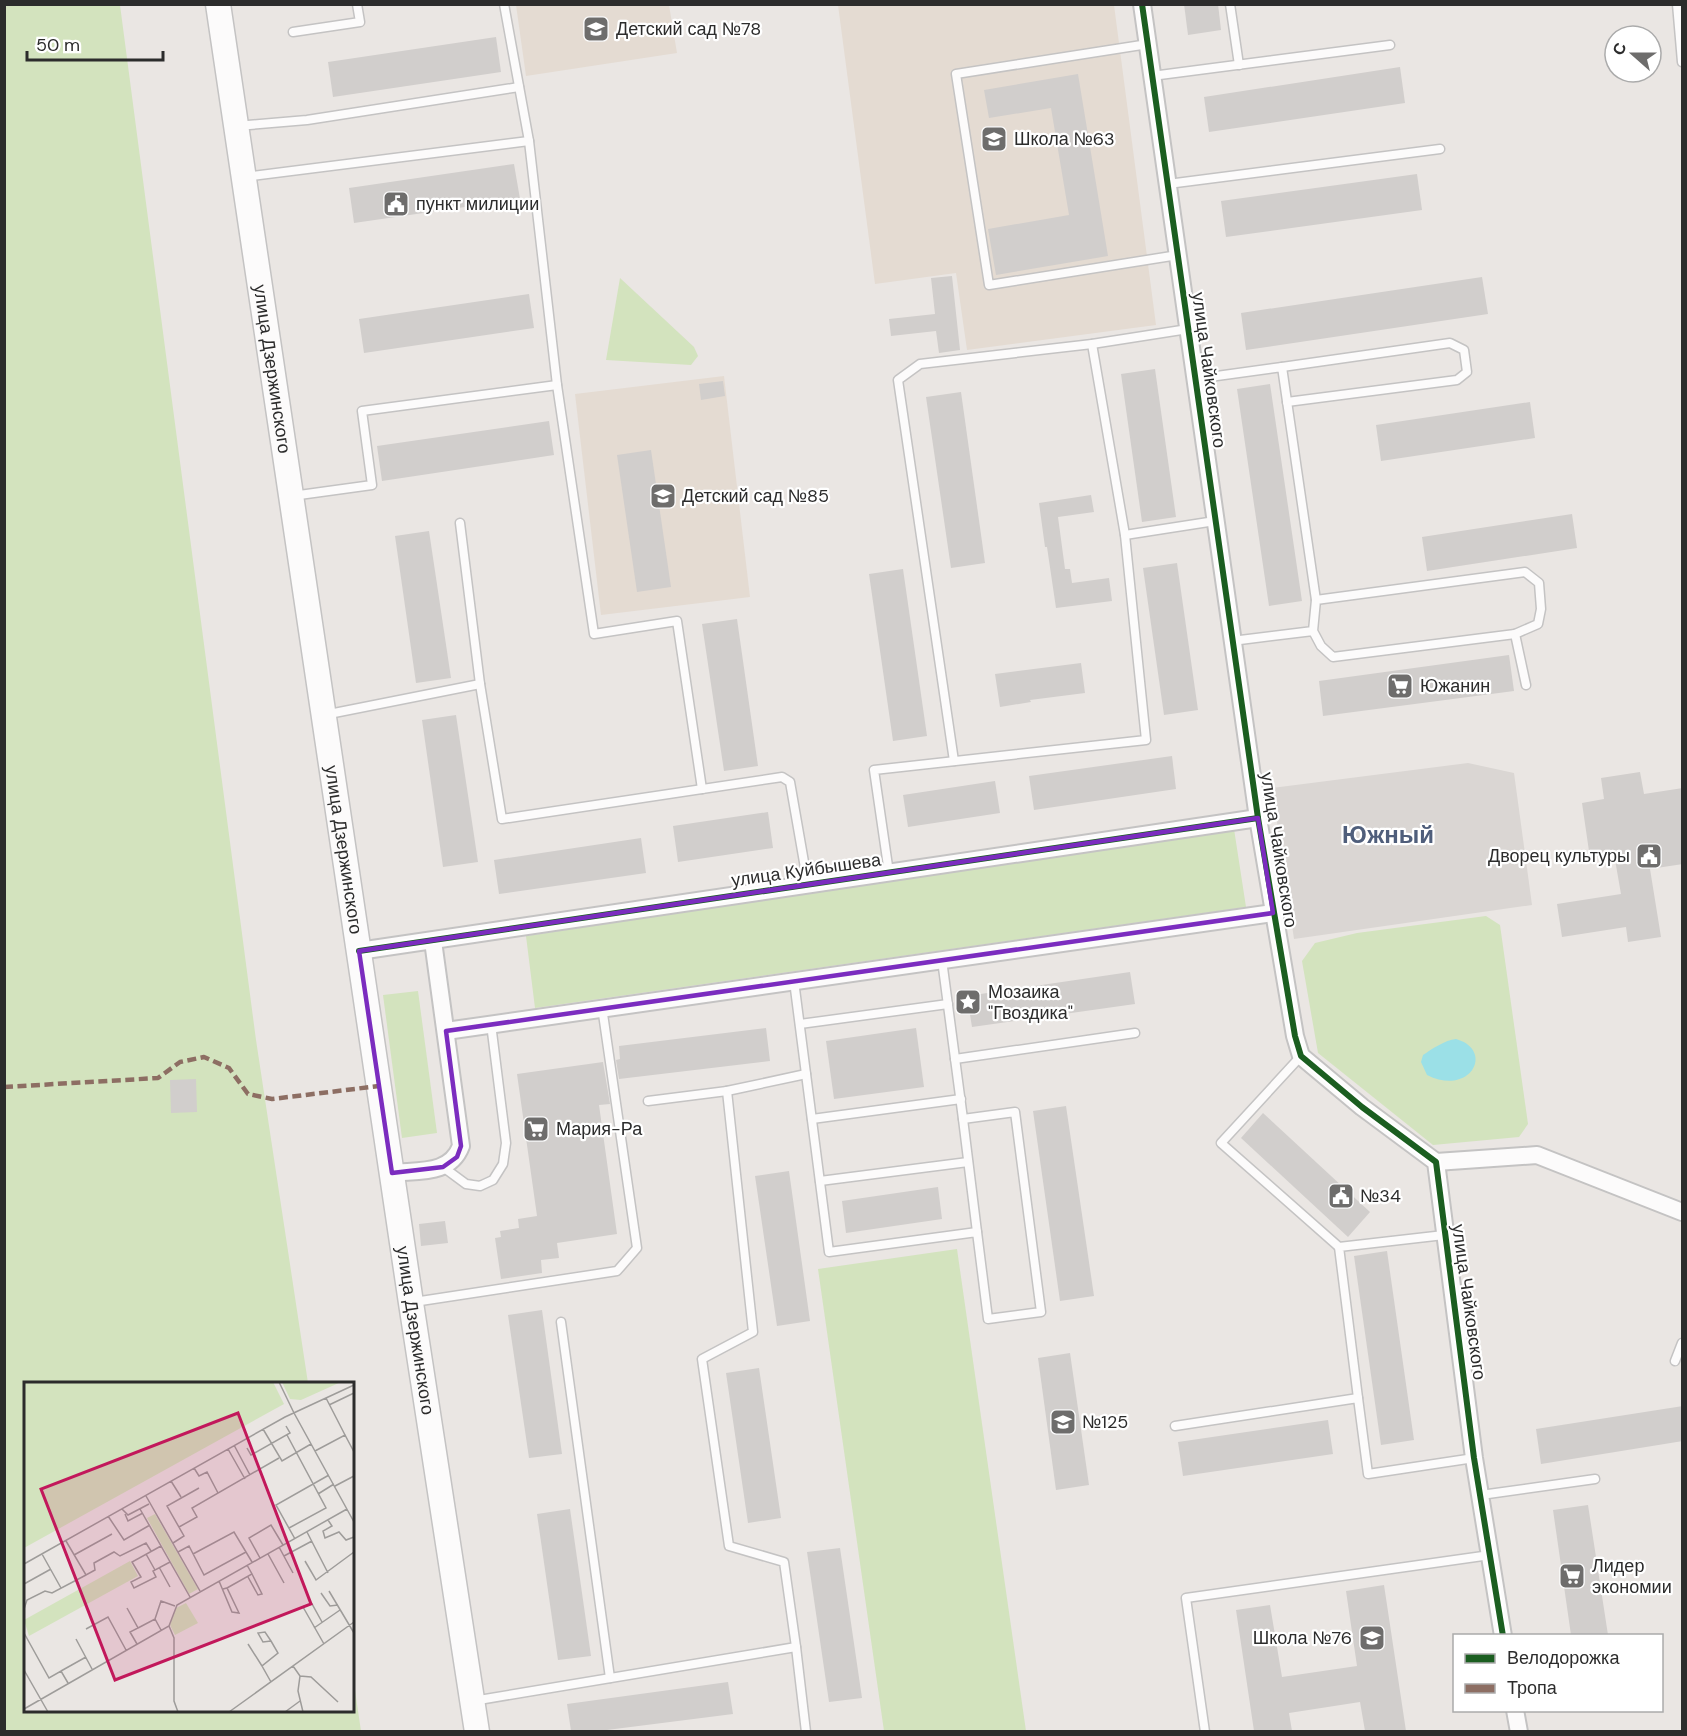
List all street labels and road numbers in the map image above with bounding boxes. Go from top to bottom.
street label: улица Дзержинского [248,283,297,455]
street label: улица Чайковского [1186,291,1232,449]
street label: улица Дзержинского [319,764,368,936]
street label: улица Чайковского [1255,771,1303,929]
street label: улица Куйбышева [730,847,883,892]
street label: улица Чайковского [1446,1223,1492,1381]
street label: улица Дзержинского [391,1244,440,1417]

